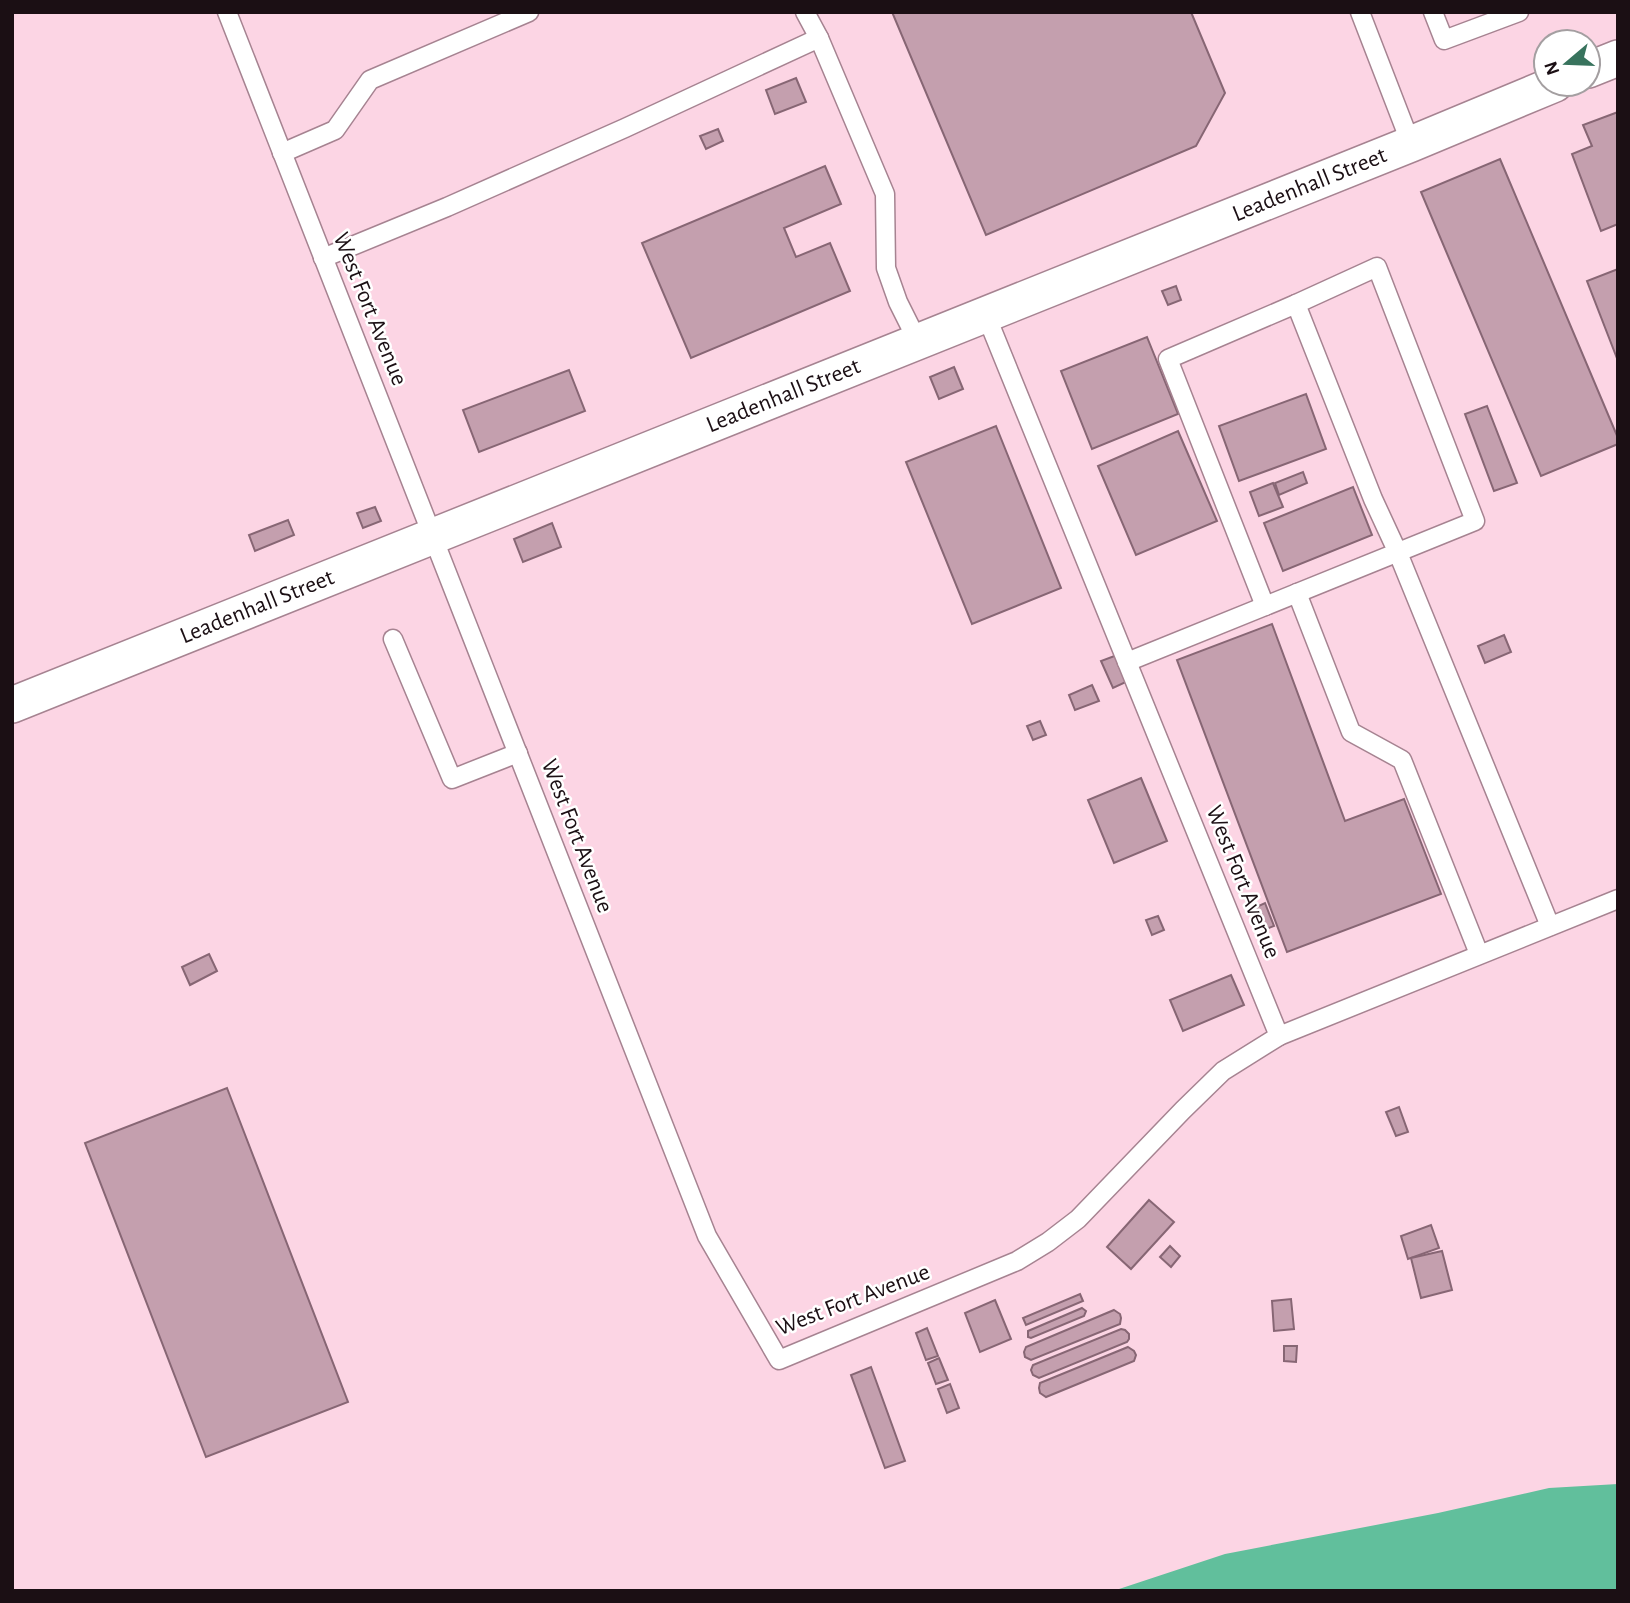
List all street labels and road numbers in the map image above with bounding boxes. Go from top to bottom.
street label: Leadenhall Street [1229,143,1390,226]
street label: West Fort Avenue [328,229,412,389]
street label: Leadenhall Street [703,354,864,437]
street label: Leadenhall Street [177,565,338,648]
street label: West Fort Avenue [537,756,617,916]
street label: West Fort Avenue [1201,802,1285,962]
street label: West Fort Avenue [773,1260,933,1340]

